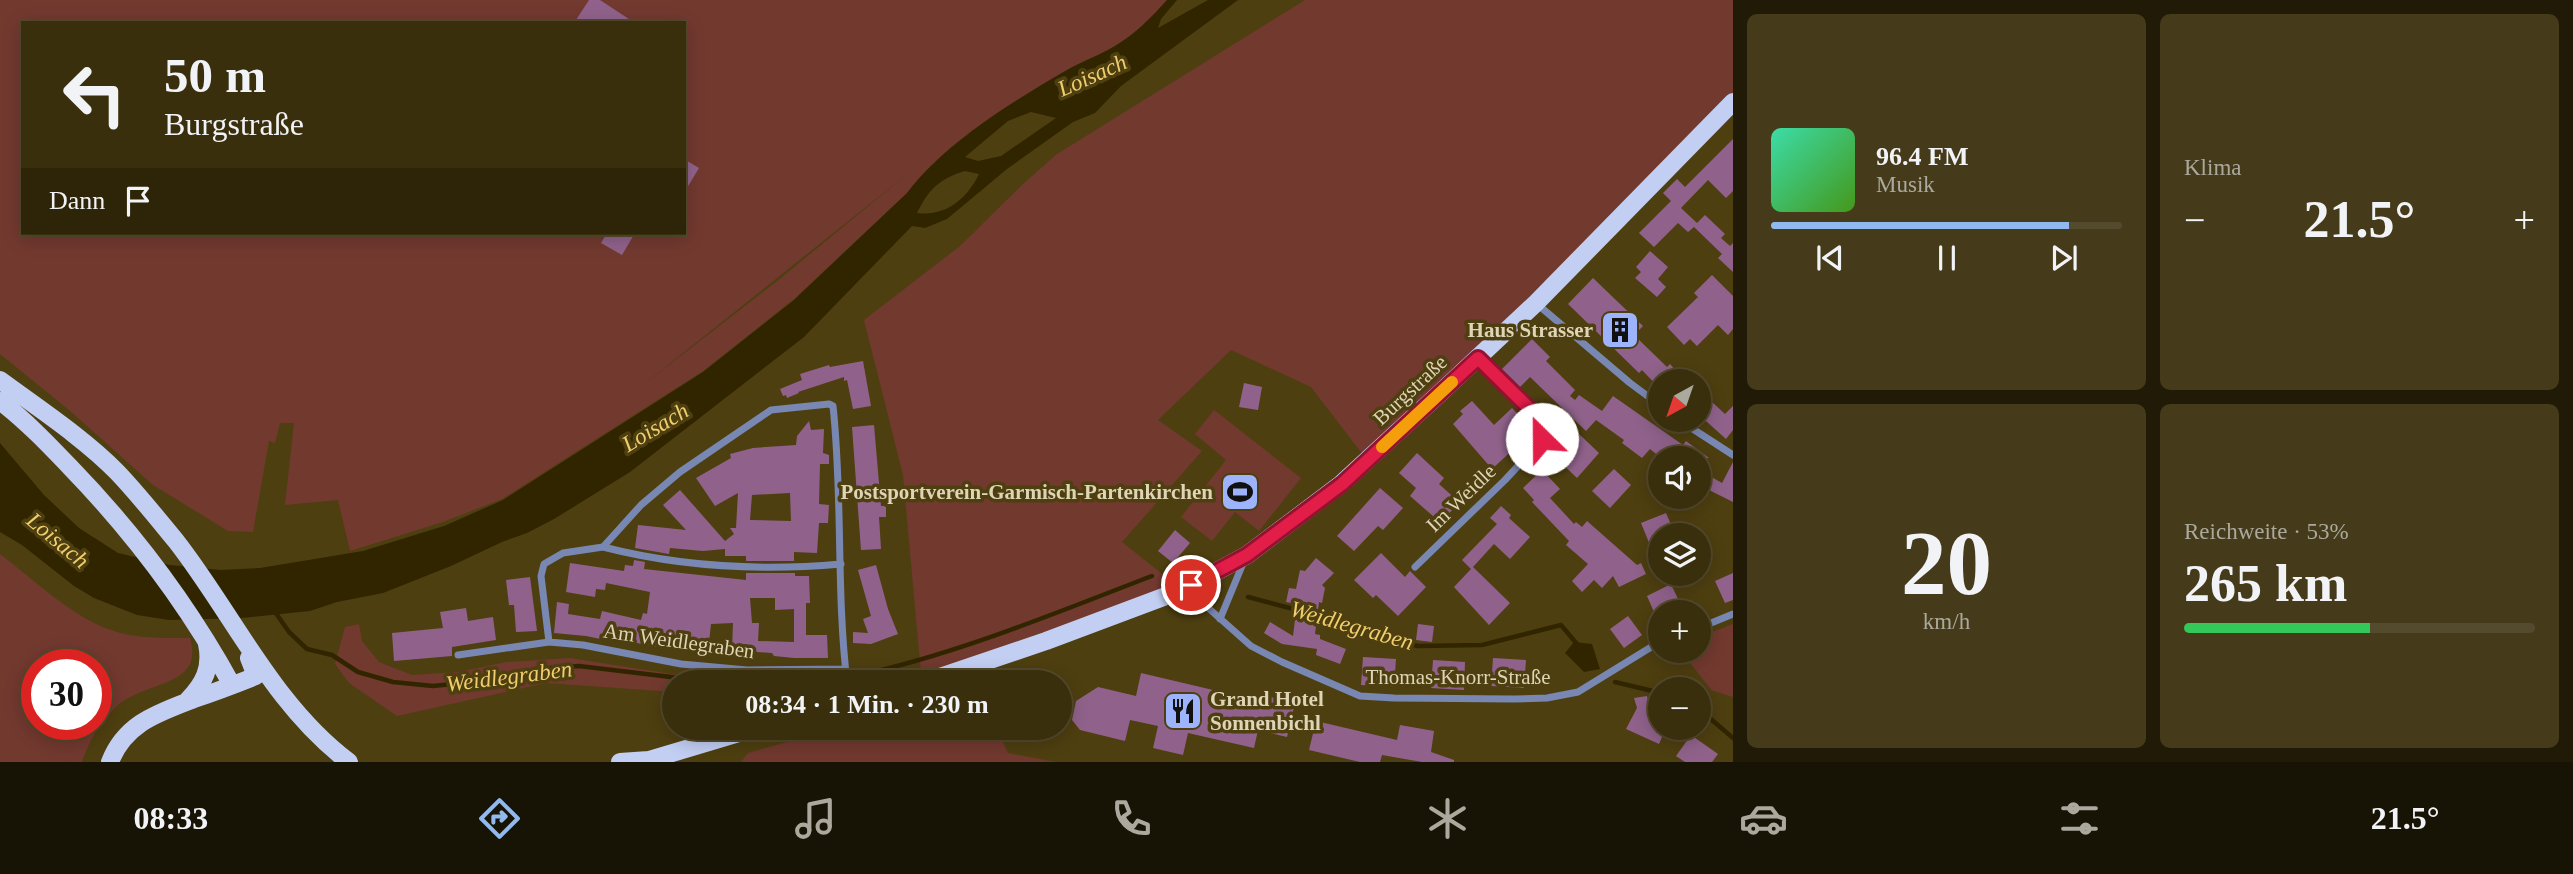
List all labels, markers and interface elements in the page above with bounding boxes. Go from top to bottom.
text: 50 m [164,48,266,103]
icon: left [49,49,140,140]
water label: Loisach [1053,49,1131,102]
text: Burgstraße [164,106,304,142]
text: 96.4 FM [1876,142,1968,171]
text: Klima [2184,155,2242,180]
text: Musik [1876,172,1935,197]
icon: arrive [119,182,157,220]
text: Dann [49,186,105,215]
text: 21.5° [2304,191,2415,248]
text: − [2184,199,2205,241]
text: + [2514,199,2535,241]
icon: previous [1811,239,1849,277]
icon: pause [1928,239,1966,277]
icon: next [2045,239,2083,277]
building icon: Haus Strasser [1599,309,1641,351]
place label: Haus Strasser [1468,318,1593,342]
street label: Burgstraße [1368,350,1452,430]
north arrow [1648,369,1712,432]
map controls [1648,369,1711,740]
water label: Loisach [617,398,693,457]
position arrow [1505,402,1579,476]
button: sound [1648,446,1711,509]
street label: Im Weidle [1421,459,1501,537]
sports icon: Postsportverein-Garmisch-Partenkirchen [1219,471,1261,513]
place label: Postsportverein-Garmisch-Partenkirchen [841,480,1213,504]
water label: Loisach [21,507,94,573]
text: 20 [1901,513,1992,614]
text: Reichweite · 53% [2184,519,2349,544]
button: layers [1648,523,1711,586]
pin [1161,555,1221,615]
text: 265 km [2184,555,2347,612]
icon: arrive [1172,566,1210,604]
water label: Weidlegraben [1287,596,1416,655]
button: + [1648,600,1711,663]
text: km/h [1923,609,1970,634]
street label: Am Weidlegraben [602,619,757,664]
speed limit sign: 30 [21,649,112,740]
water label: Weidlegraben [445,656,574,697]
street label: Thomas-Knorr-Straße [1365,665,1551,689]
button: − [1648,677,1711,740]
place label: Grand Hotel Sonnenbichl [1210,687,1324,735]
text: 08:34 · 1 Min. · 230 m [745,690,989,719]
restaurant icon: Grand Hotel Sonnenbichl [1162,690,1204,732]
icon: directions [475,794,524,843]
icon: music [791,794,840,843]
icon: phone [1107,794,1156,843]
icon: climate [1423,794,1472,843]
icon: car [1739,794,1788,843]
icon: filters [2055,794,2104,843]
text: 08:33 [133,800,208,836]
text: 21.5° [2371,800,2439,836]

